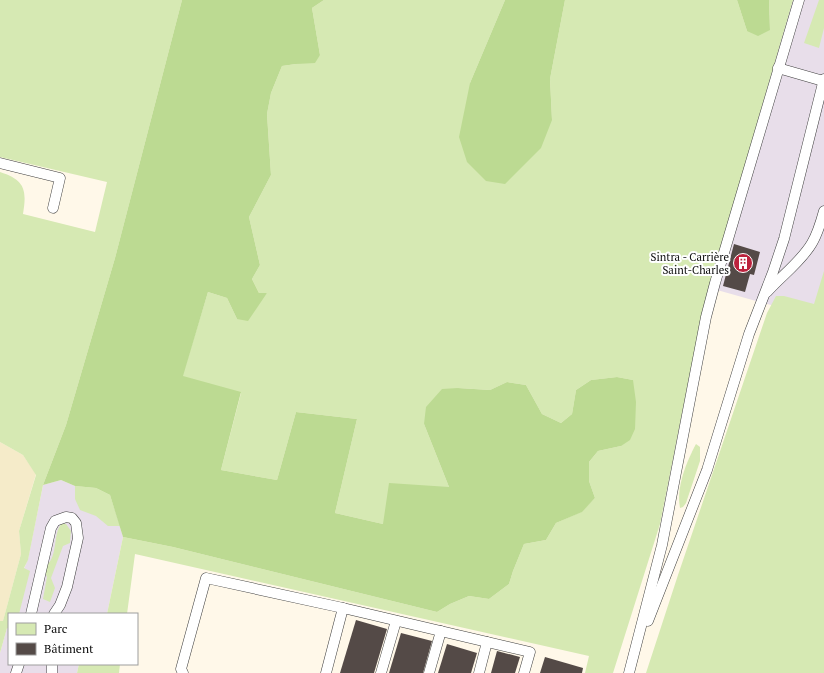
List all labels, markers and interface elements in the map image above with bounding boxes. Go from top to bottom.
place label: Sintra - Carrière Saint-Charles [651,250,729,277]
building icon: Sintra - Carrière Saint-Charles [732,252,754,274]
legend [8,613,138,665]
text: Parc [44,621,68,636]
text: Bâtiment [44,641,94,656]

